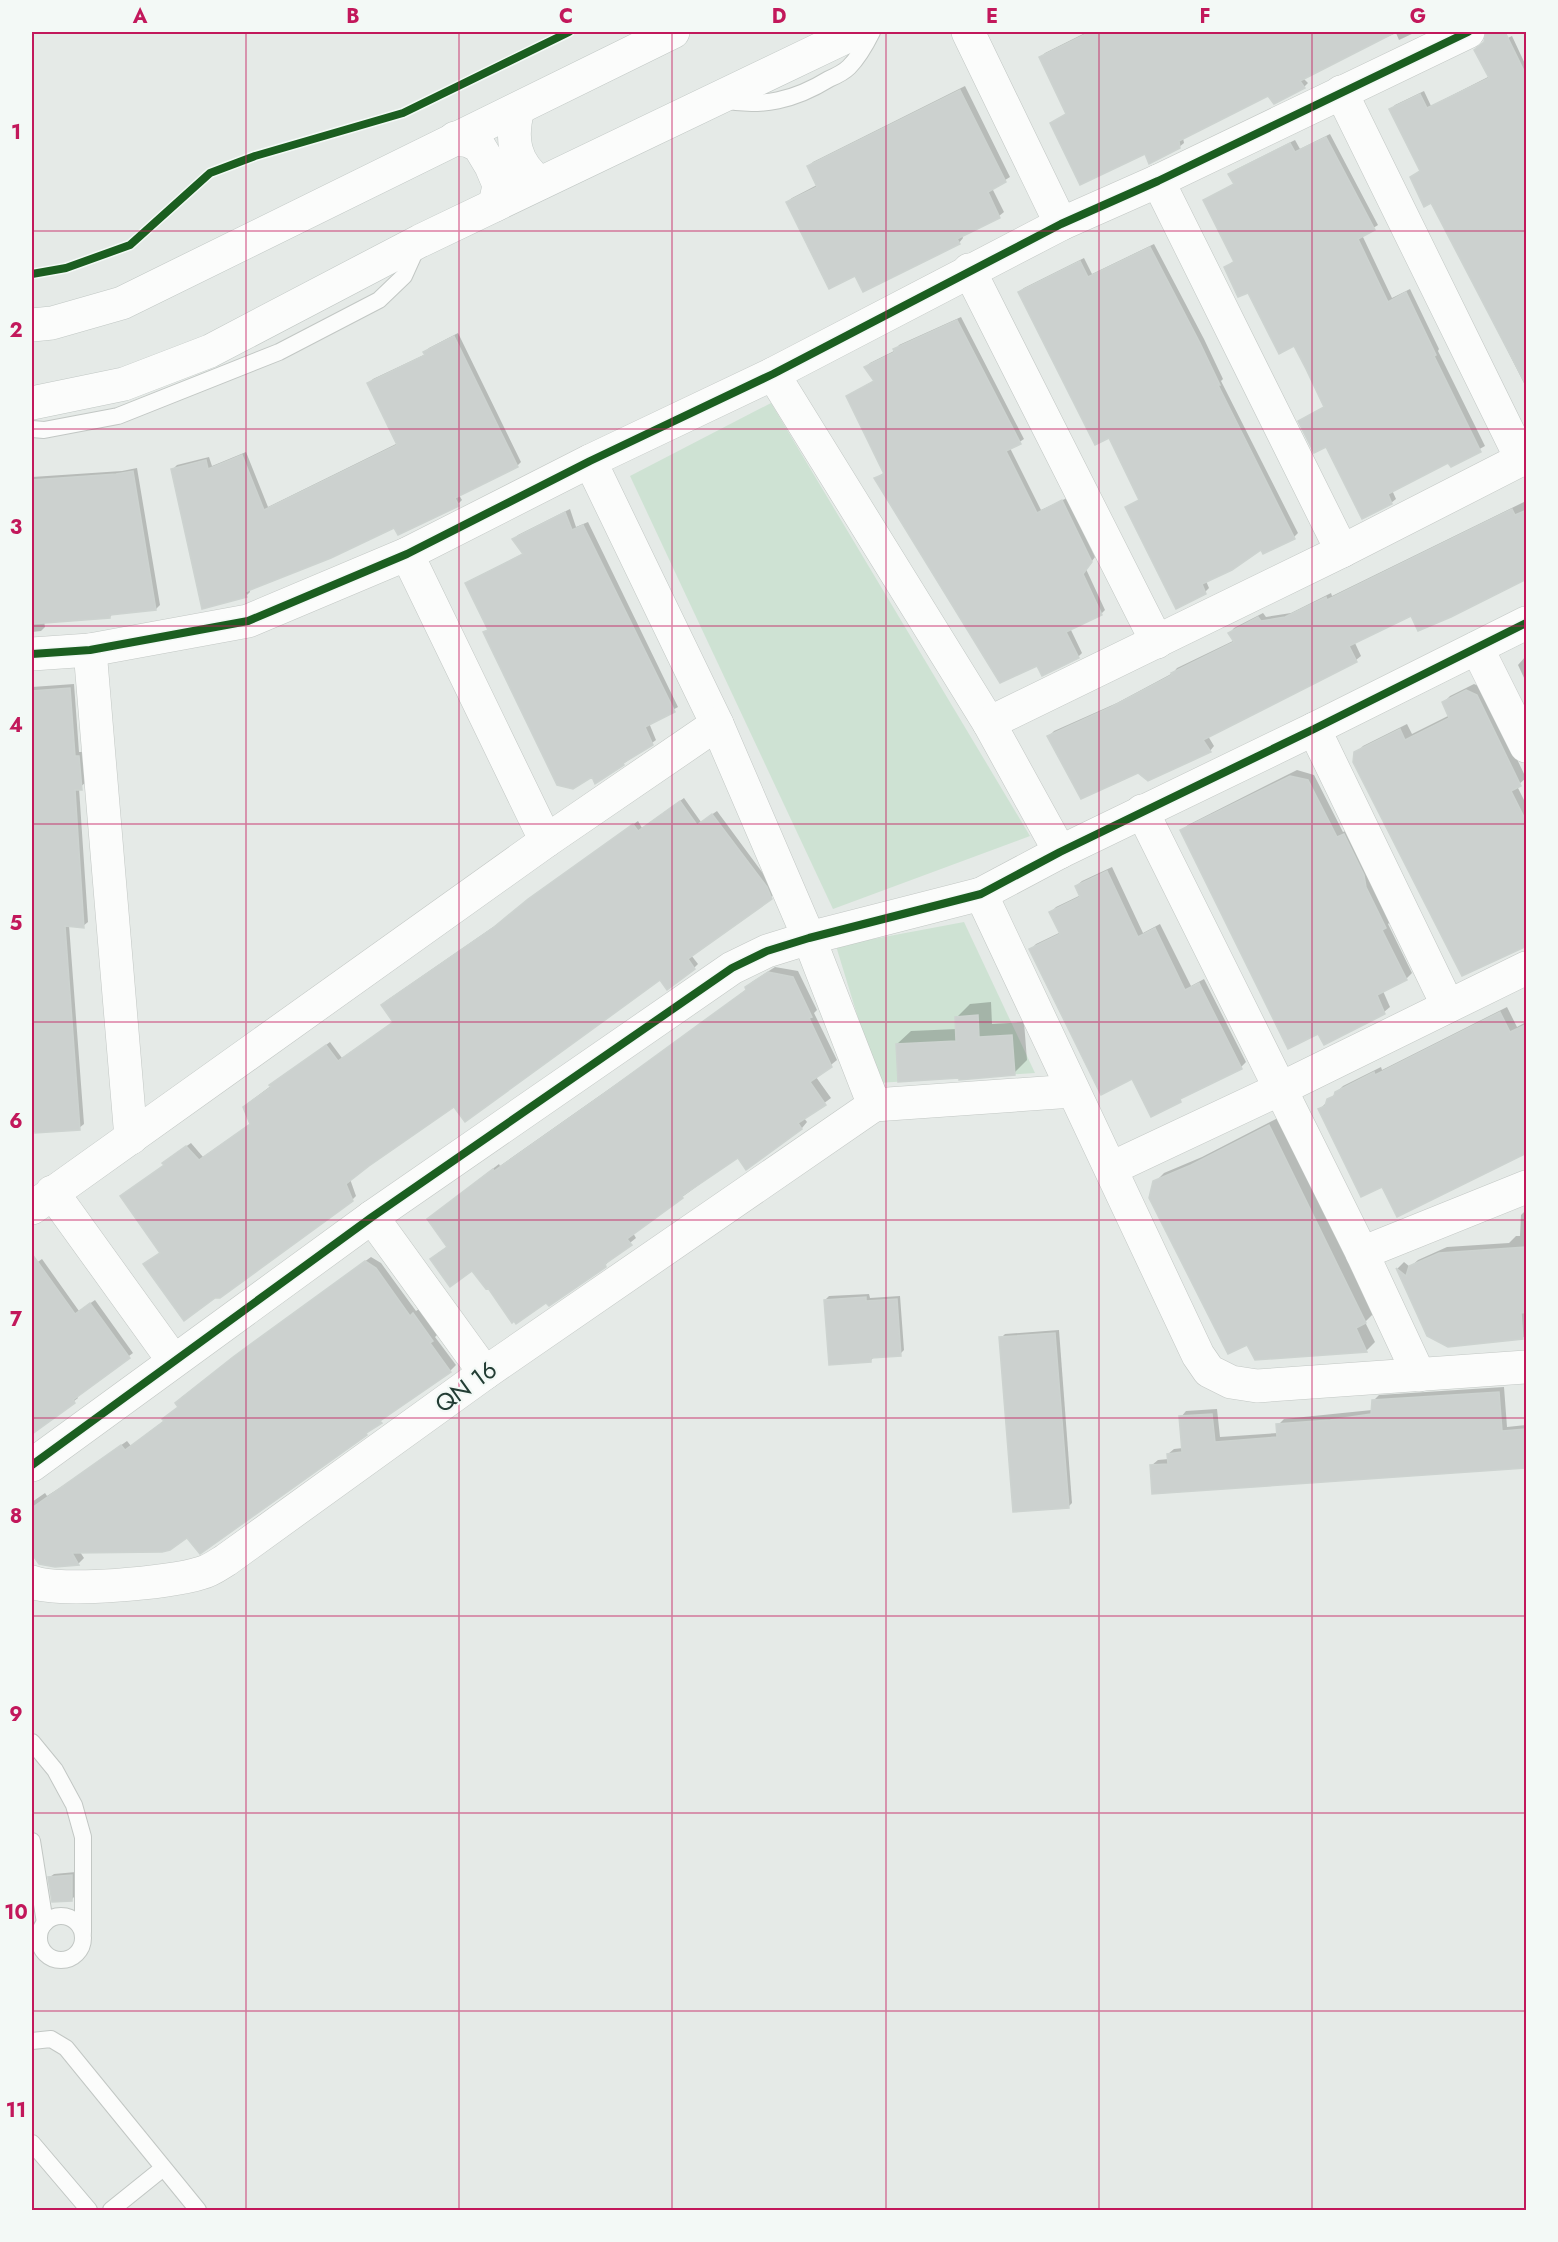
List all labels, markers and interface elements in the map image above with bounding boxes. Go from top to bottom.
text: A [132,2,148,31]
text: B [346,2,360,31]
text: C [559,2,573,31]
text: D [772,2,786,31]
text: E [986,2,998,31]
text: F [1199,2,1211,31]
text: G [1410,2,1426,31]
text: 1 [11,118,21,147]
text: 2 [9,316,23,345]
text: 3 [10,513,22,542]
text: 4 [9,711,23,740]
text: 5 [10,909,23,938]
text: 6 [9,1107,23,1136]
text: 7 [10,1305,23,1334]
street label: QN 16 [427,1352,504,1421]
text: 8 [10,1502,22,1531]
text: 9 [9,1700,23,1729]
text: 10 [4,1898,28,1927]
text: 11 [6,2096,26,2125]

